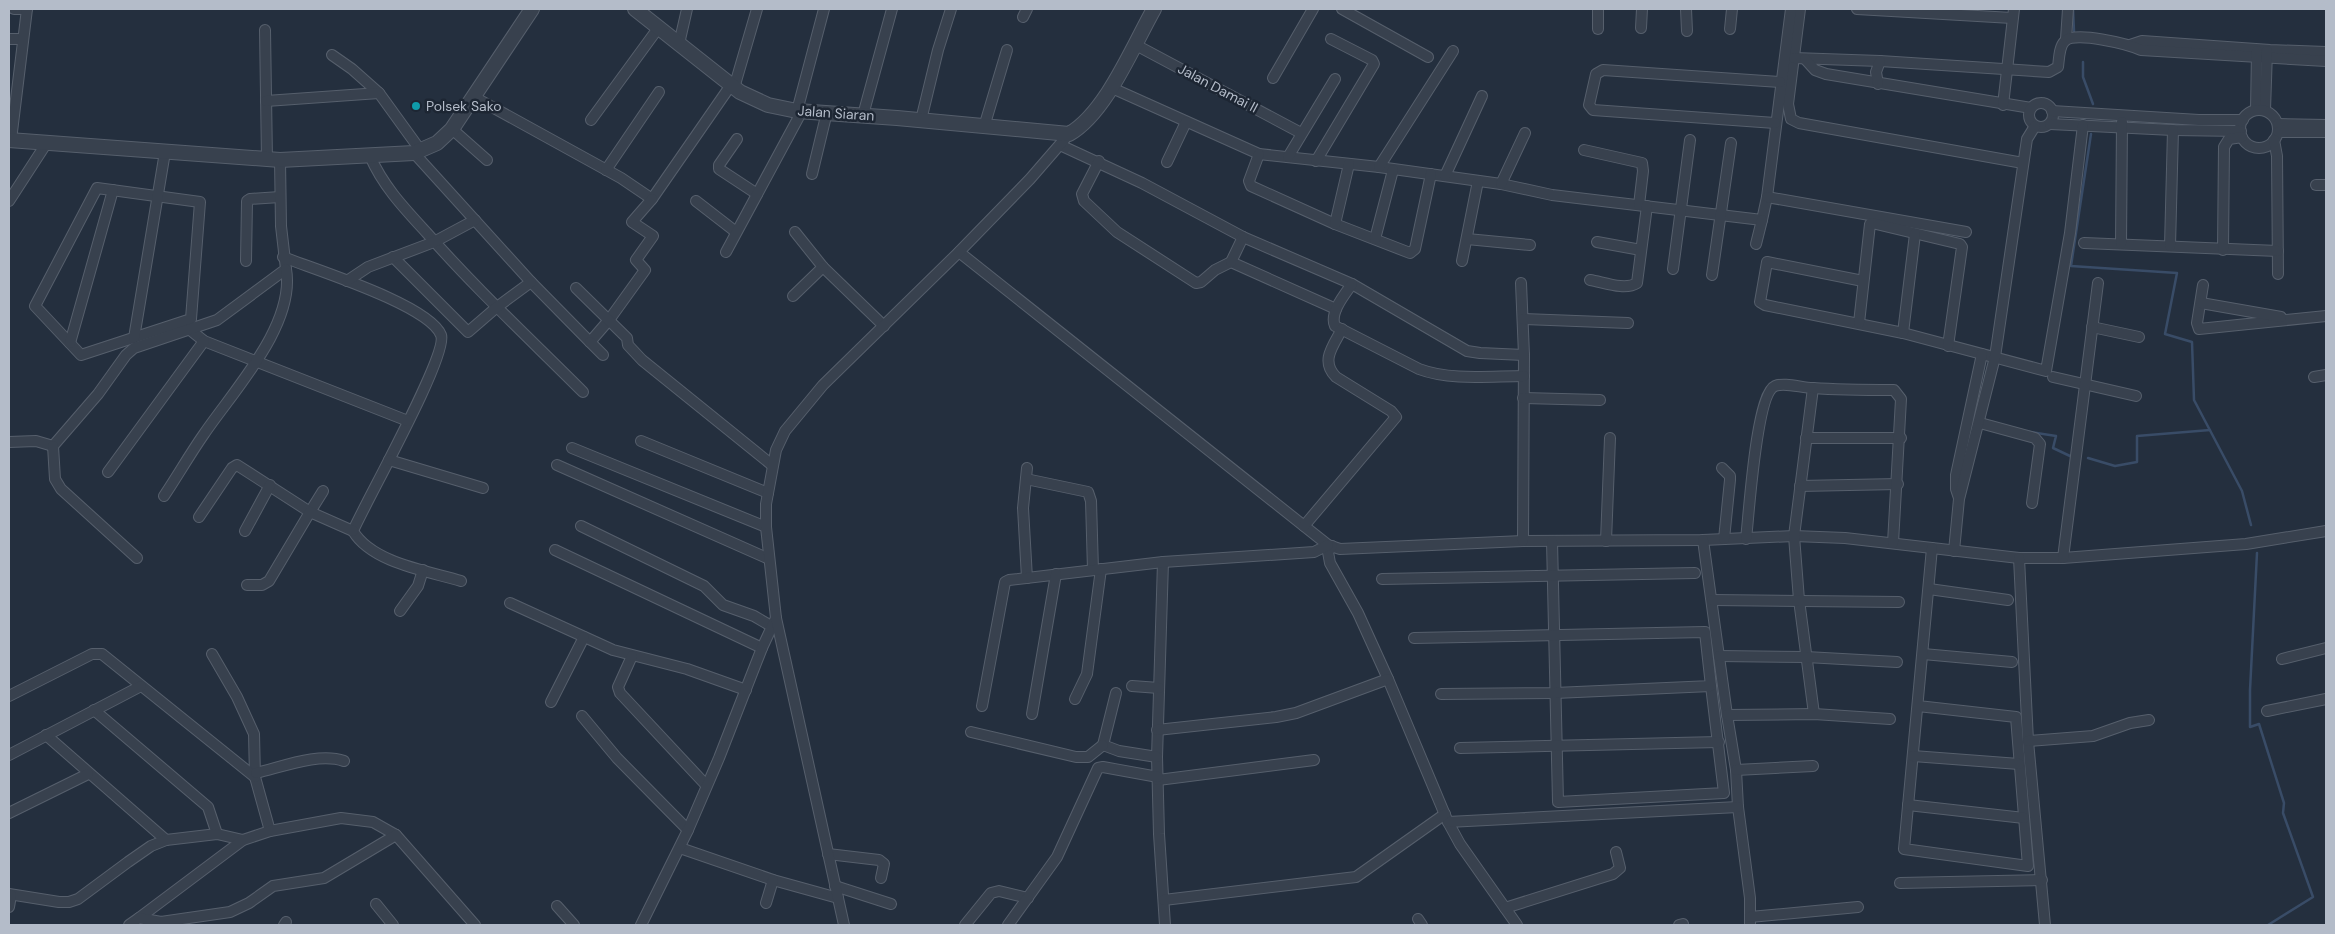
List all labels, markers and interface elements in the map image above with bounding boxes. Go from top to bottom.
street label: Jalan Damai II [1175,59,1261,117]
place label: Polsek Sako [426,97,502,115]
marker: Polsek Sako [410,100,422,112]
street label: Jalan Siaran [797,101,875,125]

